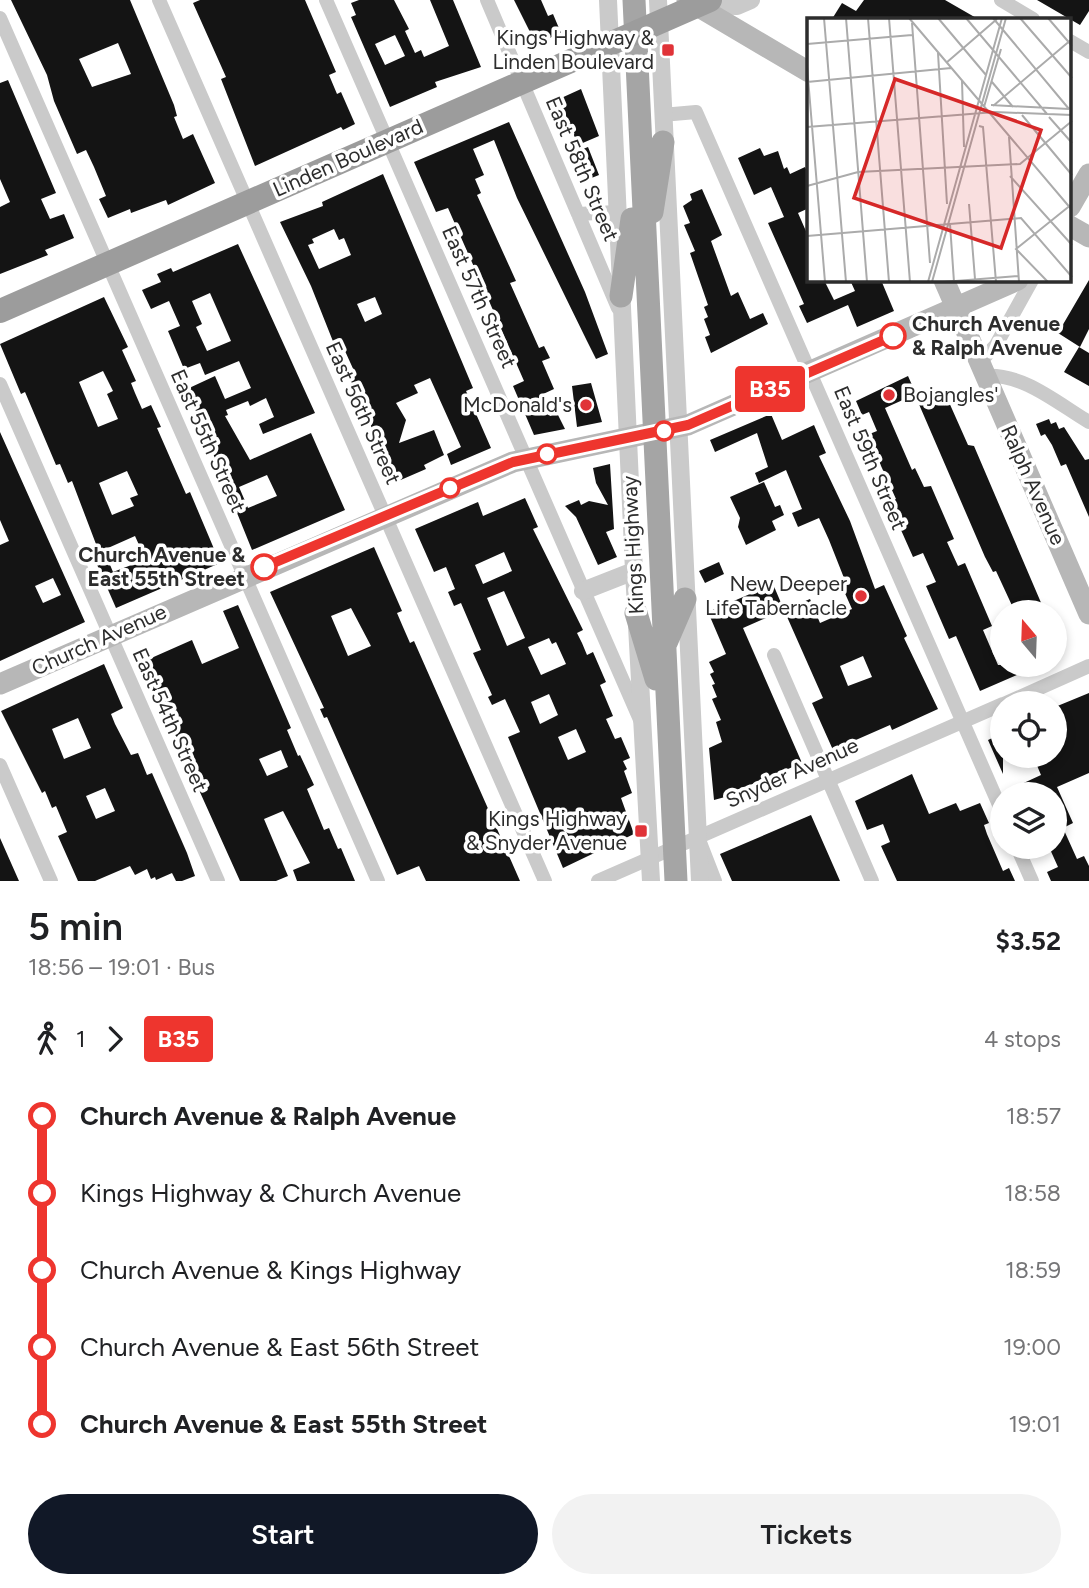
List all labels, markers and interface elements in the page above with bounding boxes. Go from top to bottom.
inset map [807,18,1072,282]
place label: Kings Highway & Linden Boulevard [492,25,654,74]
marker: Kings Highway & Linden Boulevard [660,42,676,58]
street label: East 58th Street [541,93,624,245]
street label: Linden Boulevard [269,113,427,202]
street label: East 57th Street [437,222,522,372]
place label: Church Avenue & Ralph Avenue [912,311,1063,360]
marker: Church Avenue & Ralph Avenue [880,323,906,349]
street label: East 56th Street [321,338,406,488]
street label: East 55th Street [166,365,251,516]
line badge: B35 [730,366,810,412]
text: B35 [749,374,791,403]
street label: East 59th Street [829,382,912,533]
place label: Bojangles' [903,382,999,407]
marker: Bojangles' [881,387,897,403]
place label: McDonald's [463,392,572,417]
marker: McDonald's [578,397,594,413]
unlabelled marker [654,421,674,441]
street label: Ralph Avenue [996,421,1071,549]
unlabelled marker [537,444,557,464]
street label: Kings Highway [616,475,649,615]
unlabelled marker [440,478,460,498]
place label: Church Avenue & East 55th Street [78,542,245,591]
marker: Church Avenue & East 55th Street [251,554,277,580]
place label: New Deeper Life Tabernacle [705,571,847,620]
marker: New Deeper Life Tabernacle [853,588,869,604]
street label: Church Avenue [27,599,170,680]
north arrow [990,600,1068,677]
map controls [990,600,1067,859]
street label: East 54th Street [128,644,213,796]
button: locate [990,691,1067,768]
street label: Snyder Avenue [722,732,862,813]
button: layers [990,782,1067,859]
place label: Kings Highway & Snyder Avenue [466,806,627,855]
marker: Kings Highway & Snyder Avenue [633,823,649,839]
text: 5 min [28,904,123,950]
text: $3.52 [996,925,1061,957]
text: 18:56 – 19:01 · Bus [28,953,215,981]
icon: walk [28,1020,66,1058]
icon: forward [96,1020,134,1058]
text: B35 [158,1024,199,1053]
text: 1 [76,1025,86,1053]
text: 4 stops [984,1025,1061,1053]
text: Church Avenue & Ralph Avenue [80,1100,456,1132]
text: 18:57 [1006,1102,1061,1130]
text: Kings Highway & Church Avenue [80,1177,461,1209]
text: 18:58 [1004,1179,1061,1207]
text: Church Avenue & Kings Highway [80,1254,461,1286]
text: 18:59 [1005,1256,1061,1284]
text: Church Avenue & East 56th Street [80,1331,479,1363]
text: 19:00 [1003,1333,1061,1361]
text: Church Avenue & East 55th Street [80,1408,488,1440]
text: 19:01 [1008,1410,1061,1438]
button: Start [28,1494,538,1574]
button: Tickets [552,1494,1061,1574]

